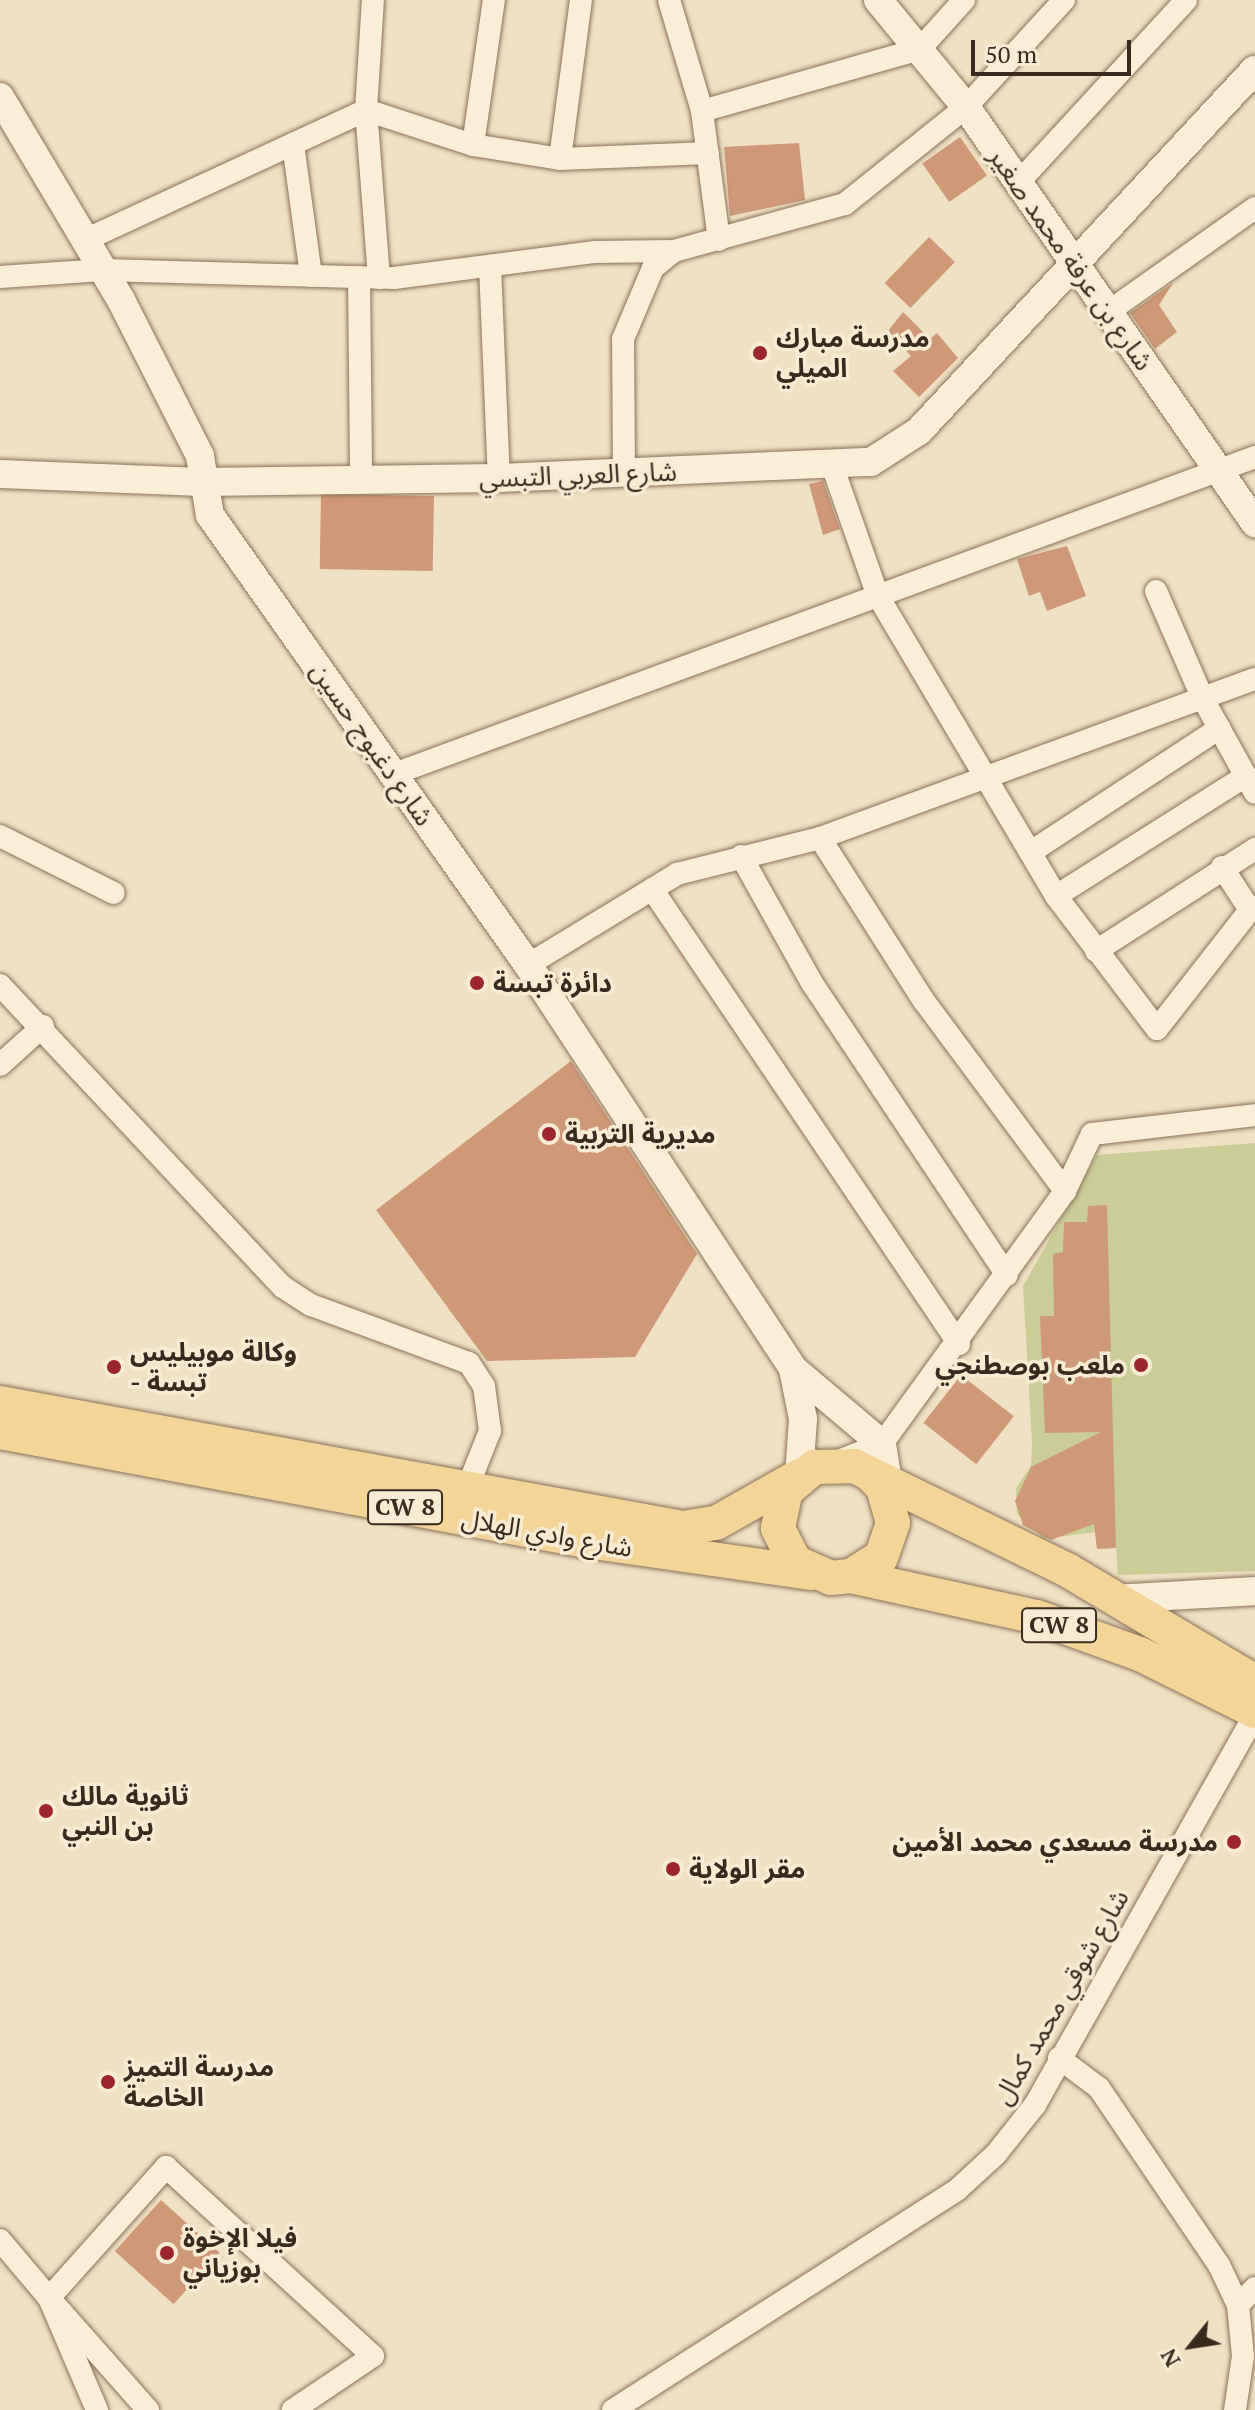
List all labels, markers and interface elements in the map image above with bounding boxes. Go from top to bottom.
scale bar [975,24,1135,74]
text: 50 m [985,38,1037,70]
street label: شارع بن عرفة محمد صغير [982,142,1160,376]
place label: مدرسة مبارك الميلي [776,322,930,384]
marker: مدرسة مبارك الميلي [751,344,769,362]
street label: شارع العربي التبسي [478,456,678,494]
street label: شارع دغبوج حسين [304,656,440,832]
place label: دائرة تبسة [493,967,612,999]
marker: دائرة تبسة [468,974,486,992]
place label: مديرية التربية [565,1118,716,1150]
marker: مديرية التربية [540,1125,558,1143]
place label: وكالة موبيليس - تبسة [130,1336,297,1398]
place label: ملعب بوصطنجي [935,1349,1125,1381]
marker: ملعب بوصطنجي [1132,1356,1150,1374]
marker: وكالة موبيليس - تبسة [105,1358,123,1376]
road number: CW 8 [367,1487,443,1527]
street label: شارع وادي الهلال [459,1503,635,1563]
road number: CW 8 [1021,1605,1097,1645]
place label: ثانوية مالك بن النبي [62,1780,189,1842]
marker: ثانوية مالك بن النبي [37,1802,55,1820]
place label: مدرسة مسعدي محمد الأمين [892,1826,1218,1858]
marker: مدرسة مسعدي محمد الأمين [1225,1833,1243,1851]
place label: مقر الولاية [689,1853,805,1885]
marker: مقر الولاية [664,1860,682,1878]
street label: شارع شوقي محمد كمال [987,1884,1135,2110]
place label: مدرسة التميز الخاصة [124,2051,274,2112]
marker: مدرسة التميز الخاصة [99,2073,117,2091]
place label: فيلا الإخوة بوزياني [183,2222,297,2284]
marker: فيلا الإخوة بوزياني [158,2244,176,2262]
north arrow [1151,2306,1231,2386]
text: N [1153,2344,1187,2373]

